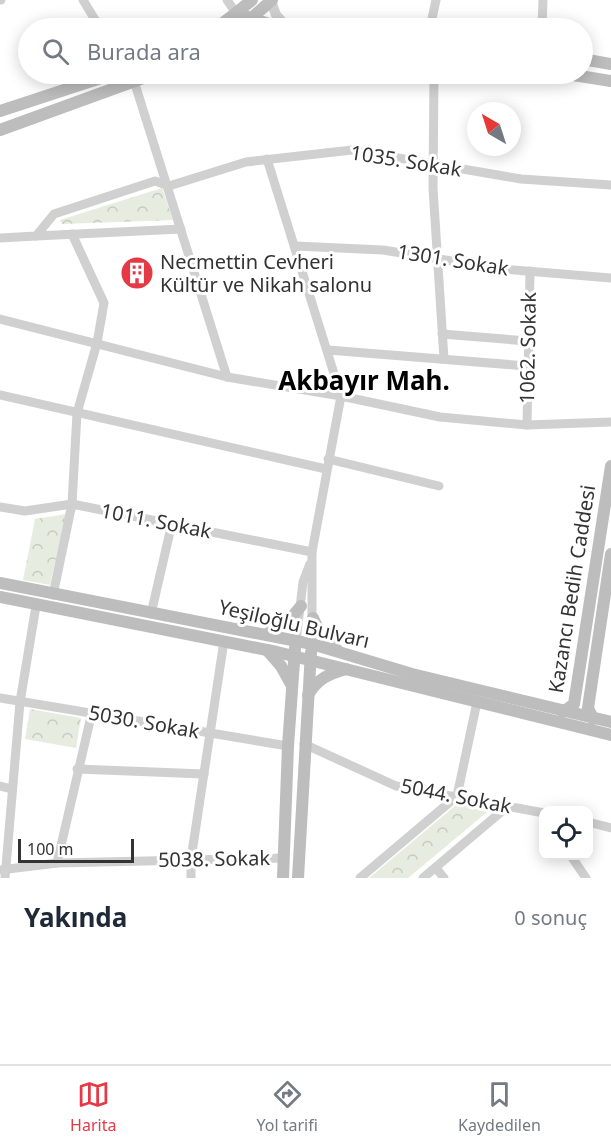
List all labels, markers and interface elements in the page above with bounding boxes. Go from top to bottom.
search box [18,18,593,84]
icon: search [39,35,72,68]
text: Burada ara [87,36,201,66]
north arrow [467,102,521,156]
street label: 1035. Sokak [349,138,464,183]
street label: 1301. Sokak [396,237,511,282]
place label: Necmettin Cevheri Kültür ve Nikah salonu [160,248,372,298]
building icon: Necmettin Cevheri Kültür ve Nikah salonu [119,255,155,291]
street label: 1062. Sokak [513,291,542,404]
district label: Akbayır Mah. [278,362,450,398]
street label: Kazancı Bedih Caddesi [542,483,601,695]
street label: 1011. Sokak [99,497,214,545]
street label: Yeşiloğlu Bulvarı [216,593,372,654]
street label: 5030. Sokak [87,698,202,745]
street label: 5044. Sokak [399,772,514,820]
map controls [539,806,593,860]
button: locate [539,806,593,860]
scale bar [18,836,134,864]
text: 100 m [27,838,74,860]
street label: 5038. Sokak [158,844,271,873]
text: Yakında [24,899,127,935]
text: 0 sonuç [514,904,587,931]
tab: Harita [70,1078,116,1136]
tab: Yol tarifi [257,1078,318,1136]
tab: Kaydedilen [458,1078,541,1136]

